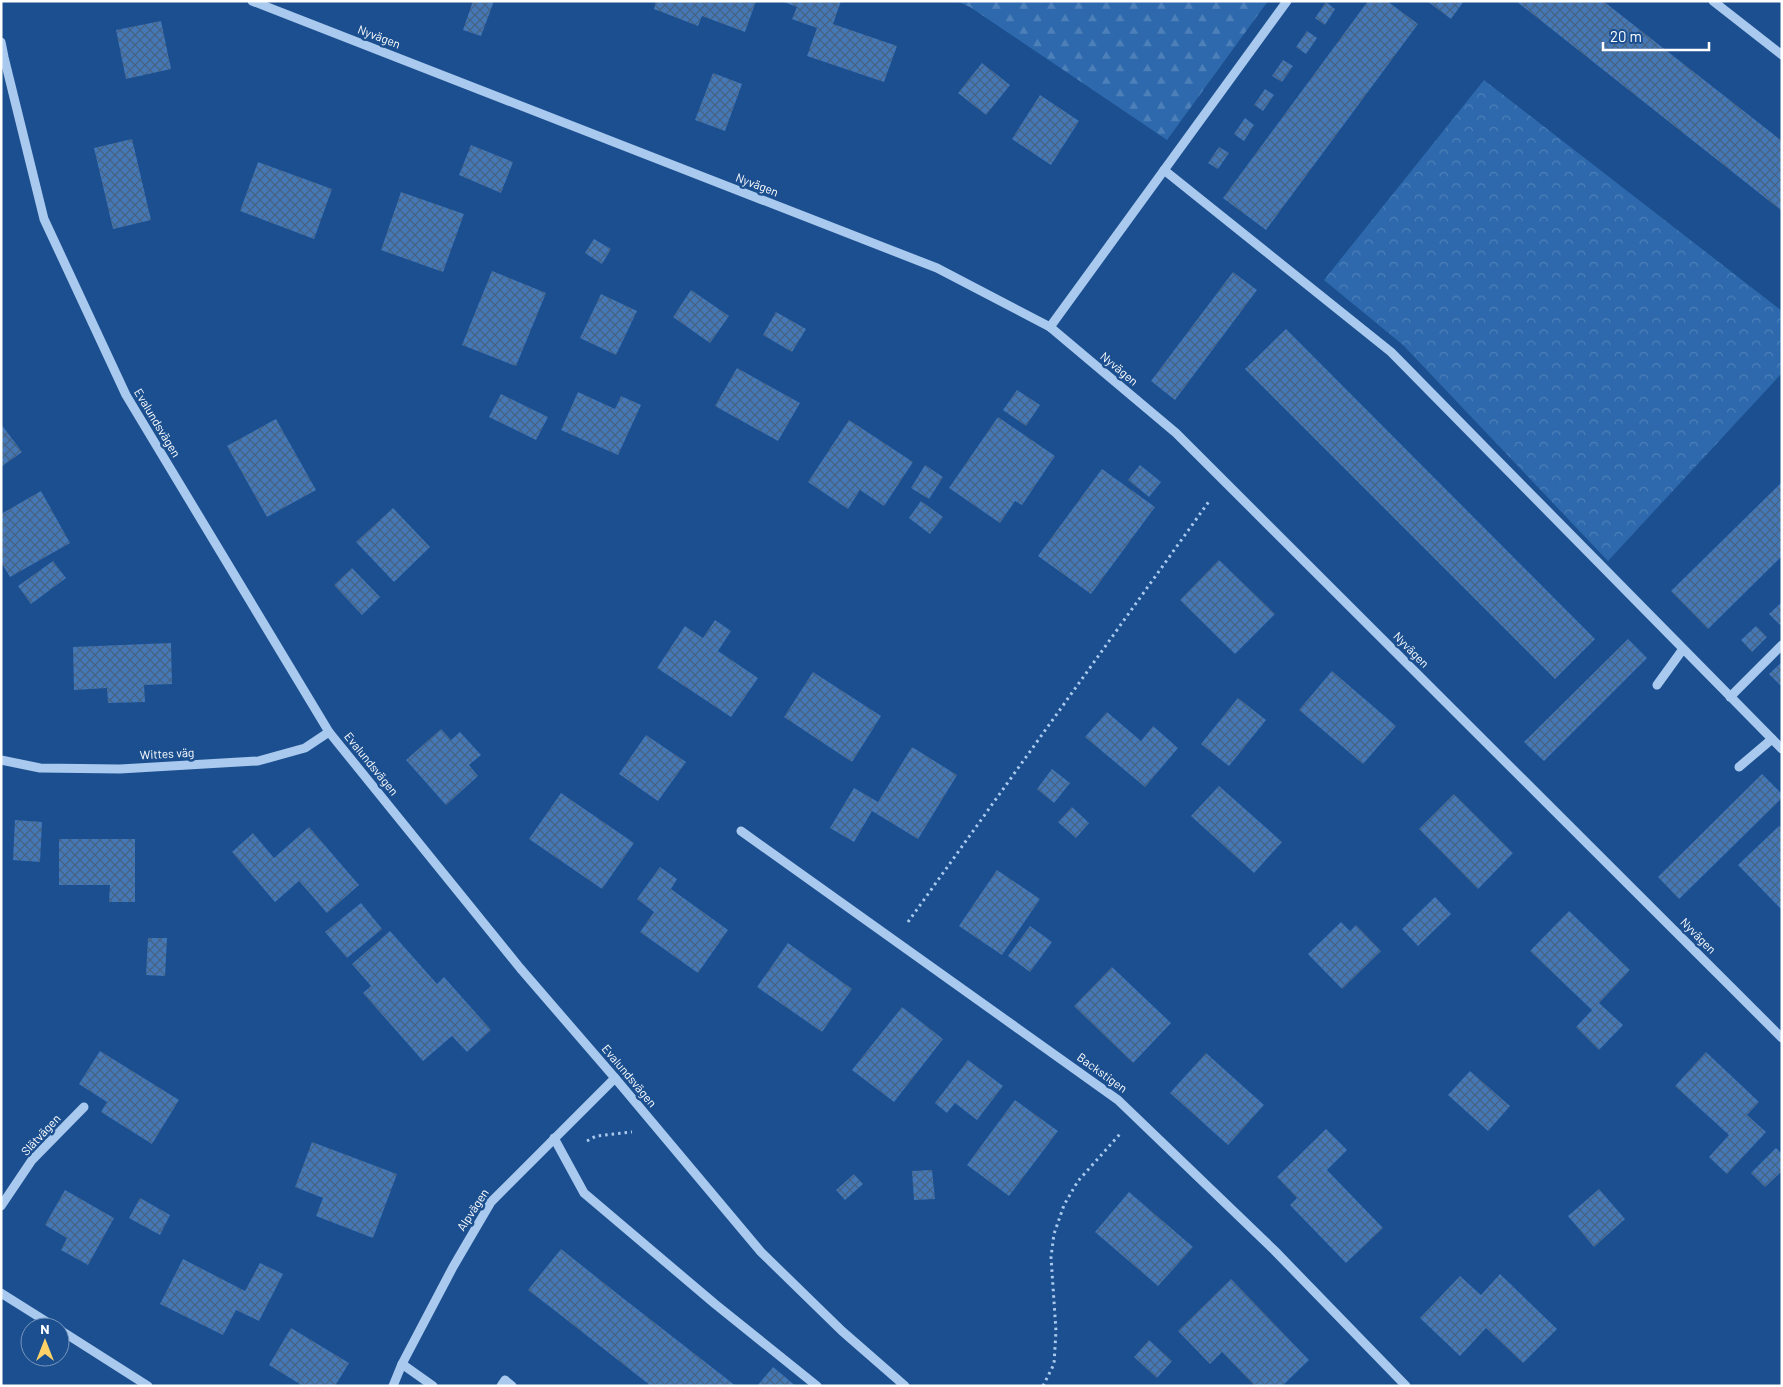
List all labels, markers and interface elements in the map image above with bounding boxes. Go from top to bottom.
scale bar [1603,20,1709,52]
street label: Nyvägen [356,22,403,51]
text: 20 m [1610,27,1642,45]
street label: Nyvägen [734,170,781,199]
street label: Nyvägen [1098,349,1141,388]
street label: Evalundsvägen [132,386,184,459]
street label: Nyvägen [1391,629,1432,670]
street label: Evalundsvägen [342,729,402,798]
street label: Wittes väg [139,745,195,761]
street label: Nyvägen [1678,915,1719,956]
street label: Evalundsvägen [600,1041,660,1110]
street label: Backstigen [1075,1049,1130,1095]
street label: Slätvägen [18,1111,63,1158]
street label: Alpvägen [453,1186,491,1233]
north arrow [20,1317,70,1367]
text: N [40,1320,50,1337]

